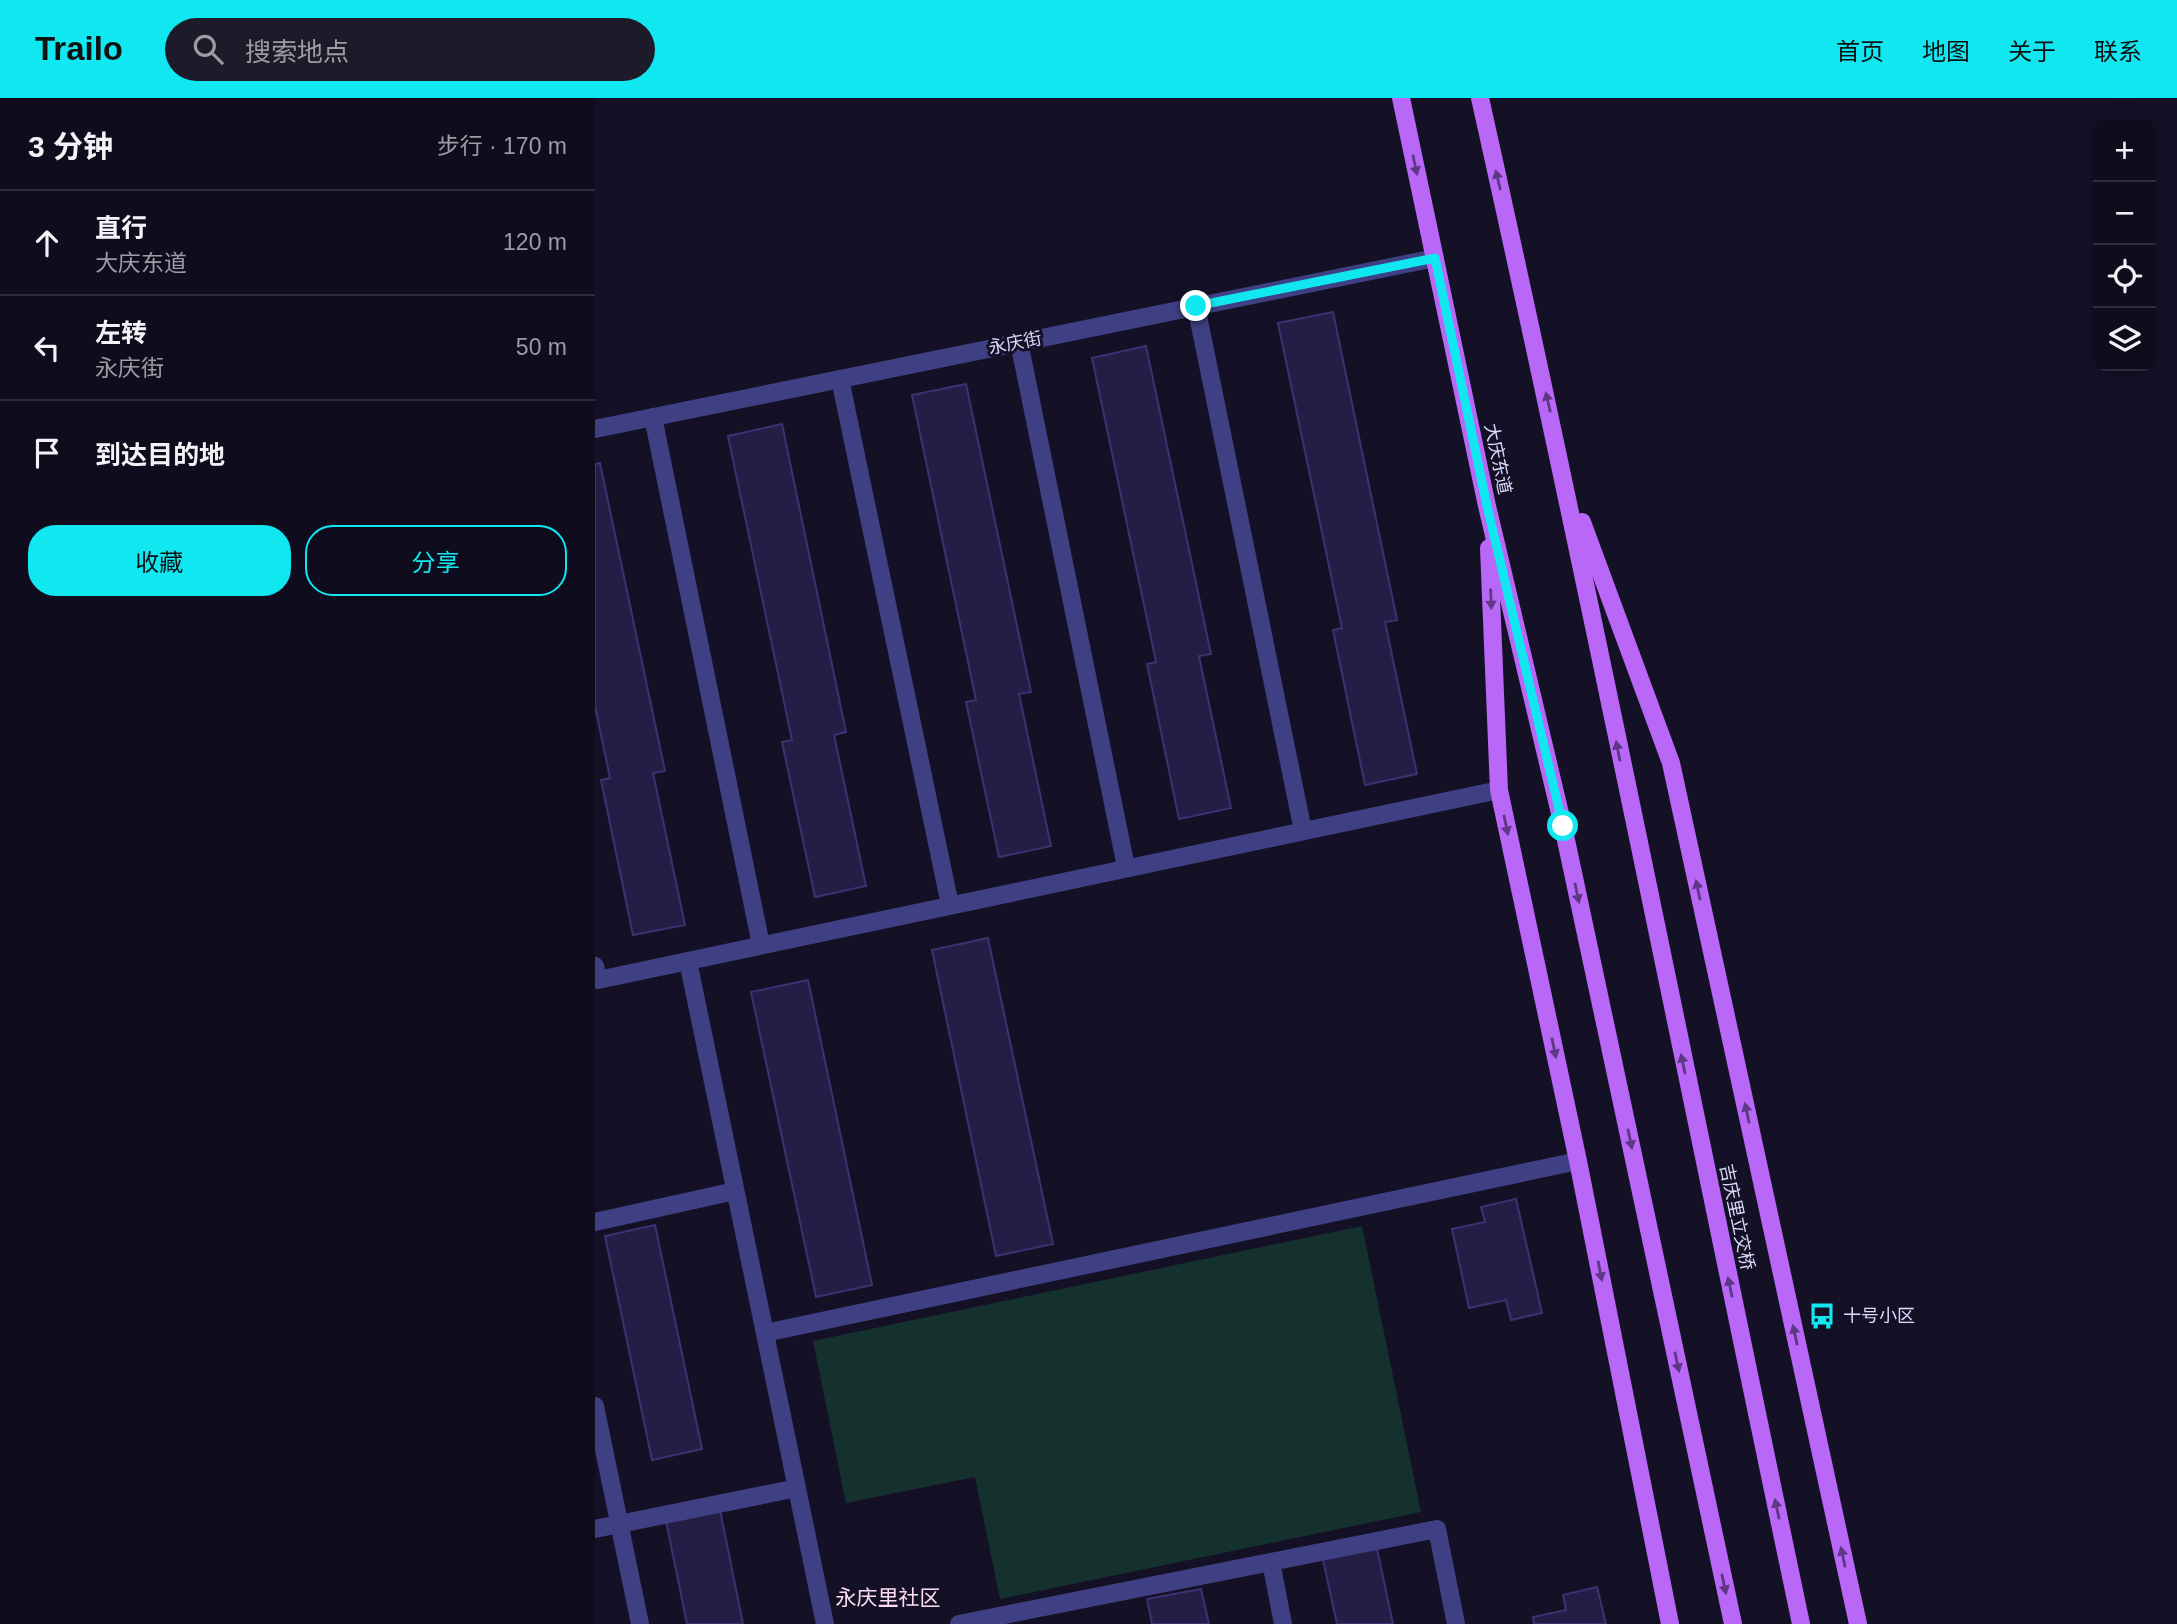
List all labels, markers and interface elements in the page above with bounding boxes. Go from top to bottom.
search box [165,18,655,81]
text: Trailo [35,30,123,67]
icon: search [189,30,227,68]
text: 搜索地点 [245,37,349,67]
text: 首页 [1836,38,1884,65]
text: 地图 [1922,38,1970,65]
text: 关于 [2008,38,2056,65]
text: 联系 [2094,38,2142,65]
map controls [2093,119,2156,371]
button: + [2093,119,2156,182]
text: 3 分钟 [28,130,113,163]
text: 步行 · 170 m [437,133,567,159]
one-way arrow [1410,154,1421,176]
one-way arrow [1493,169,1504,191]
button: − [2093,182,2156,245]
text: 直行 [95,213,147,243]
icon: ahead [28,224,66,262]
text: 120 m [503,229,567,255]
button: locate [2093,245,2156,308]
text: 大庆东道 [95,250,187,276]
route end [1180,290,1211,321]
button: layers [2093,308,2156,371]
text: 左转 [95,318,147,348]
street label: 永庆街 [987,328,1043,358]
icon: left [28,329,66,367]
text: 50 m [516,334,567,360]
text: 永庆街 [95,355,164,381]
one-way arrow [1542,391,1553,413]
street label: 大庆东道 [1481,422,1515,496]
icon: arrive [28,434,66,472]
text: 到达目的地 [95,440,225,470]
button: 收藏 [28,525,291,596]
button: 分享 [305,525,567,596]
one-way arrow [1485,588,1496,610]
one-way arrow [1613,740,1624,762]
route start [1547,810,1578,841]
one-way arrow [1501,814,1512,836]
one-way arrow [1693,879,1704,901]
one-way arrow [1572,882,1583,904]
one-way arrow [1548,1037,1559,1059]
one-way arrow [1678,1053,1689,1075]
one-way arrow [1741,1102,1752,1124]
one-way arrow [1624,1128,1635,1150]
street label: 吉庆里立交桥 [1716,1162,1758,1272]
one-way arrow [1594,1260,1605,1282]
one-way arrow [1725,1276,1736,1298]
bus stop icon: 十号小区 [1807,1301,1837,1331]
place label: 十号小区 [1843,1306,1915,1326]
one-way arrow [1789,1324,1800,1346]
one-way arrow [1672,1351,1683,1373]
one-way arrow [1771,1498,1782,1520]
one-way arrow [1838,1546,1849,1568]
one-way arrow [1719,1573,1730,1595]
district label: 永庆里社区 [836,1586,941,1609]

